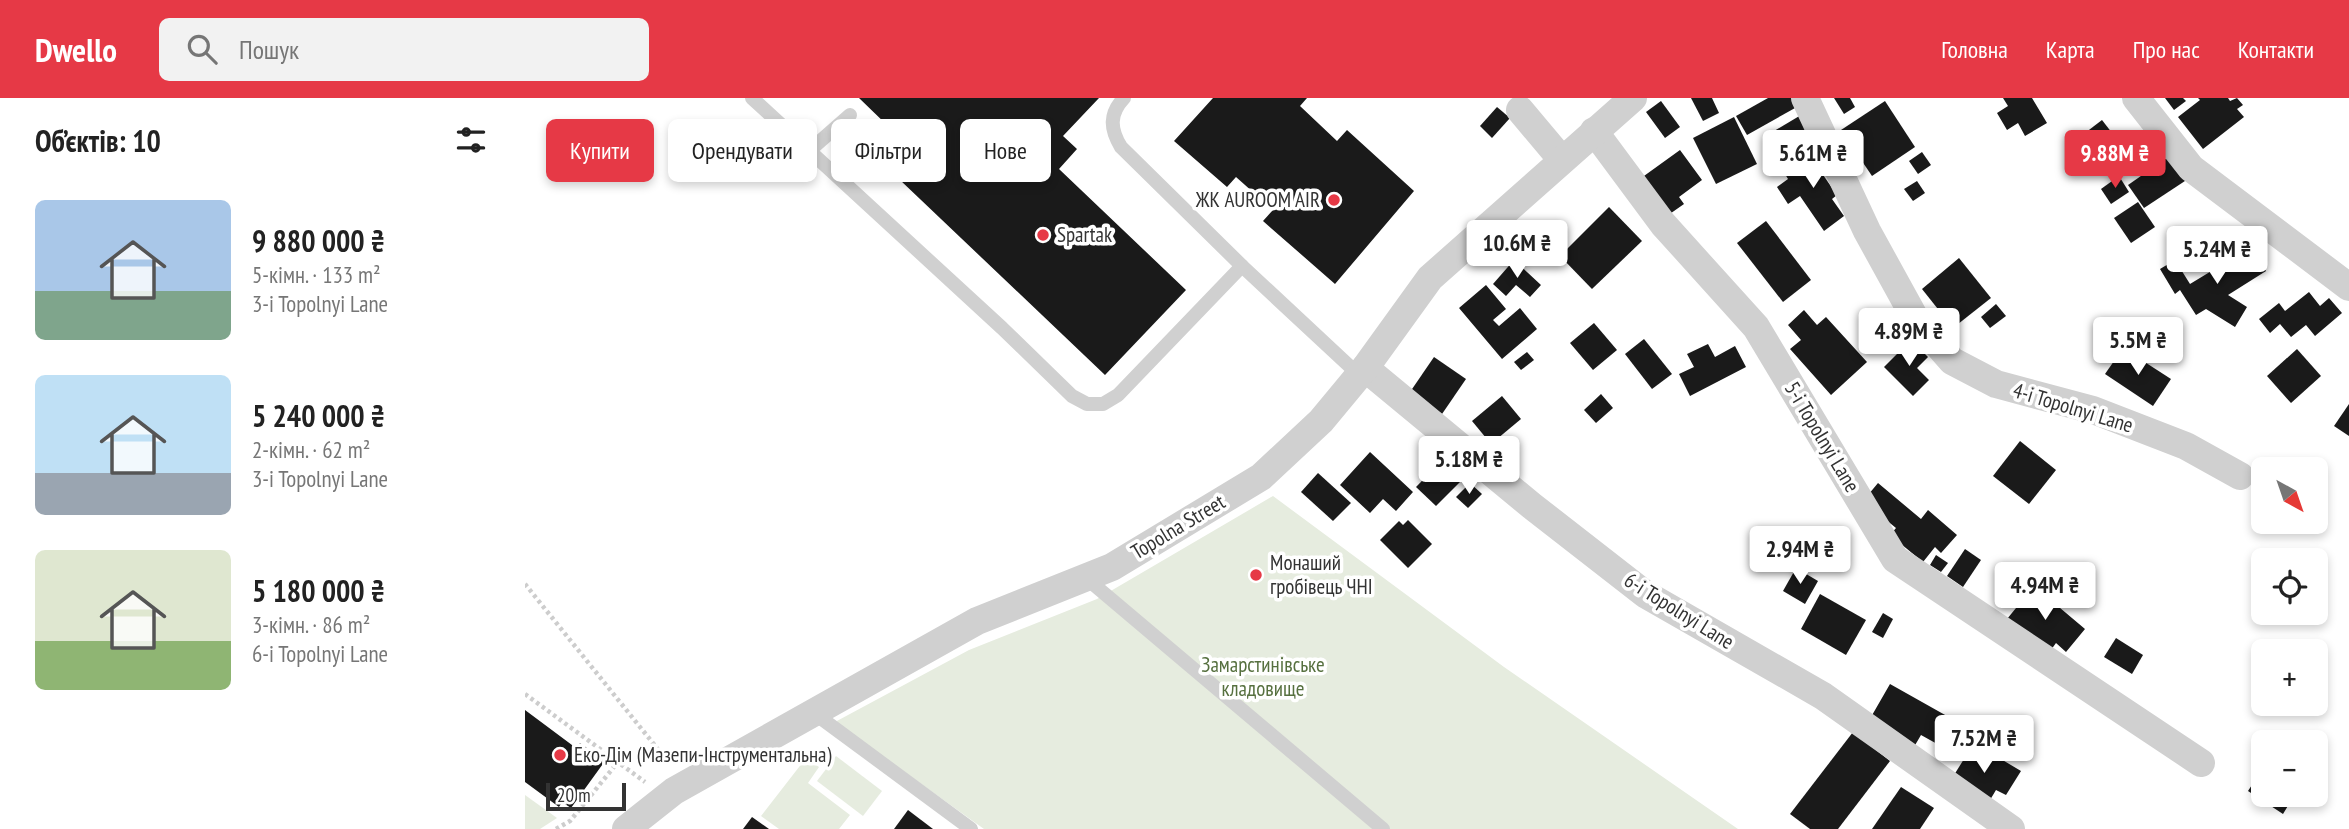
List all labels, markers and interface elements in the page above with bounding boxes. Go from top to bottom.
search box [159,18,649,81]
text: Dwello [35,28,117,71]
icon: search [183,30,221,68]
text: Пошук [239,33,299,66]
text: Головна [1941,34,2008,65]
text: Карта [2046,34,2095,65]
text: Про нас [2133,34,2200,65]
text: Контакти [2238,34,2314,65]
chip: Купити [546,119,654,182]
chip: Орендувати [668,119,817,182]
chip: Фільтри [831,119,946,182]
chip: Нове [960,119,1051,182]
text: Об’єктів: 10 [35,121,161,160]
icon: filters [452,121,490,159]
pin: 5.61M ₴ [1748,130,1878,190]
pin: 9.88M ₴ [2050,130,2180,190]
text: 5.61M ₴ [1779,138,1847,167]
text: 9.88M ₴ [2081,138,2149,167]
place label: ЖК AUROOM AIR [1195,186,1320,213]
marker: ЖК AUROOM AIR [1326,192,1342,208]
pin: 10.6M ₴ [1452,220,1582,280]
text: 9 880 000 ₴ [252,221,385,260]
place label: Spartak [1057,221,1112,248]
pin: 5.24M ₴ [2152,226,2282,286]
marker: Spartak [1035,227,1051,243]
icon: home [91,228,175,312]
text: 10.6M ₴ [1483,228,1551,257]
text: 5.24M ₴ [2183,234,2251,263]
text: 5-кімн. · 133 m² [252,260,381,289]
text: 3-i Topolnyi Lane [252,289,388,318]
pin: 4.89M ₴ [1844,308,1974,368]
text: 4.89M ₴ [1875,316,1943,345]
pin: 5.5M ₴ [2081,317,2195,377]
text: 5.5M ₴ [2109,325,2167,354]
street label: 4-i Topolnyi Lane [2010,376,2137,439]
street label: 5-i Topolnyi Lane [1779,377,1866,497]
text: 5 240 000 ₴ [252,396,385,435]
icon: home [91,403,175,487]
text: 2-кімн. · 62 m² [252,435,370,464]
pin: 5.18M ₴ [1404,436,1534,496]
text: 5.18M ₴ [1435,444,1503,473]
north arrow [2251,457,2327,534]
map controls [2251,457,2328,807]
text: 3-i Topolnyi Lane [252,464,388,493]
street label: Topolna Street [1126,488,1230,565]
pin: 2.94M ₴ [1735,526,1865,586]
text: 2.94M ₴ [1766,534,1834,563]
button: locate [2251,548,2328,625]
place label: Монаший гробівець ЧНІ [1270,549,1373,600]
pin: 4.94M ₴ [1980,562,2110,622]
street label: 6-i Topolnyi Lane [1619,566,1739,655]
marker: Монаший гробівець ЧНІ [1248,567,1264,583]
text: 4.94M ₴ [2011,570,2079,599]
text: 5 180 000 ₴ [252,571,385,610]
icon: home [91,578,175,662]
text: 3-кімн. · 86 m² [252,610,370,639]
text: 6-i Topolnyi Lane [252,639,388,668]
button: + [2251,639,2328,716]
park label: Замарстинівське кладовище [1201,651,1325,702]
pin: 7.52M ₴ [1919,716,2049,775]
text: 7.52M ₴ [1951,723,2017,752]
button: − [2251,730,2328,807]
place label: Еко-Дім (Мазепи-Інструментальна) [574,741,832,768]
marker: Еко-Дім (Мазепи-Інструментальна) [552,747,568,763]
scale bar [546,780,627,812]
text: 20 m [557,783,591,807]

